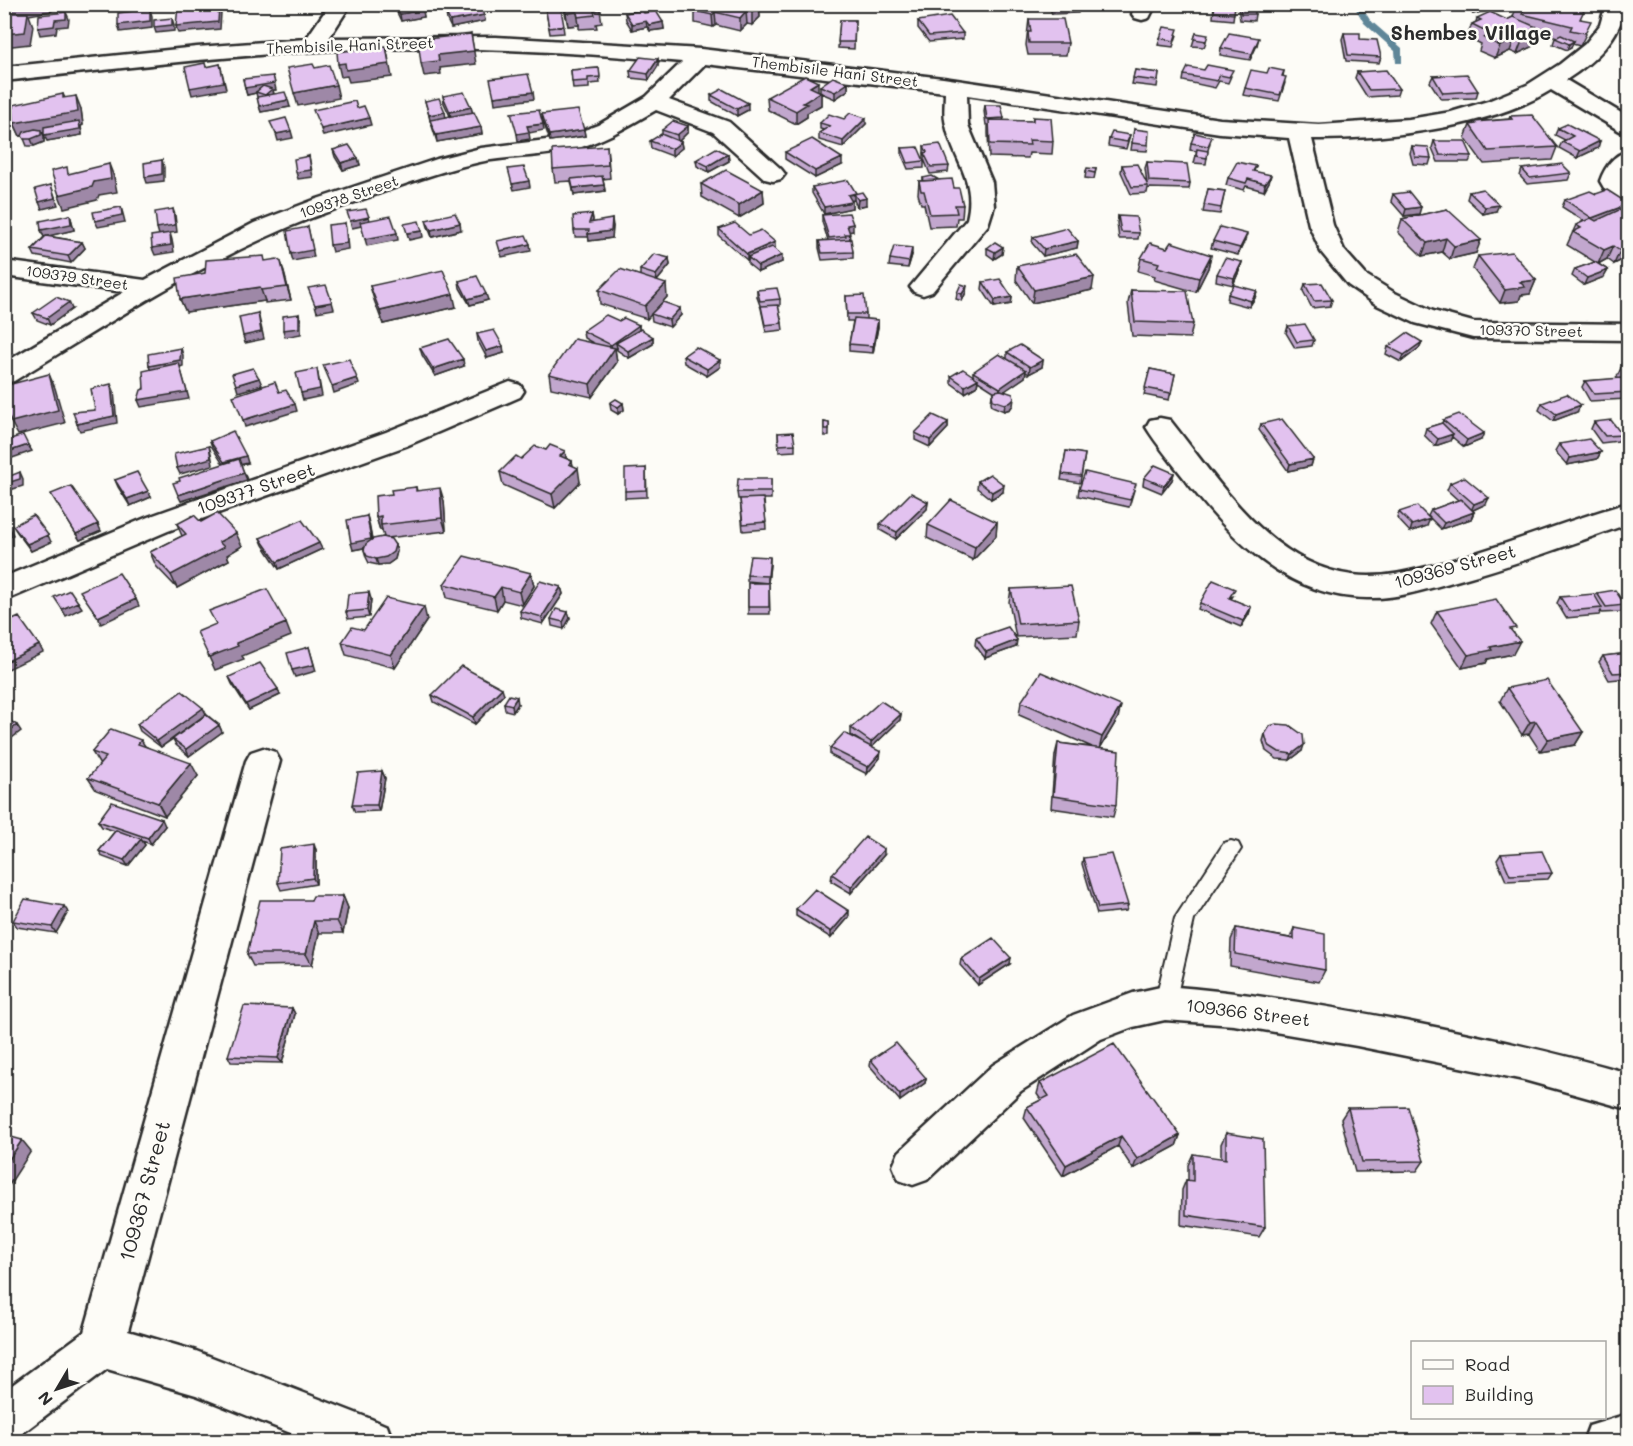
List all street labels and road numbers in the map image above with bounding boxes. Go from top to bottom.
street label: Thembisile Hani Street [266,32,434,58]
street label: Thembisile Hani Street [751,51,919,91]
street label: 109378 Street [296,170,401,222]
street label: 109379 Street [25,260,130,294]
street label: 109370 Street [1479,319,1583,341]
street label: 109377 Street [193,457,318,519]
street label: 109369 Street [1391,538,1518,594]
street label: 109366 Street [1185,992,1312,1032]
street label: 109367 Street [112,1117,175,1264]

